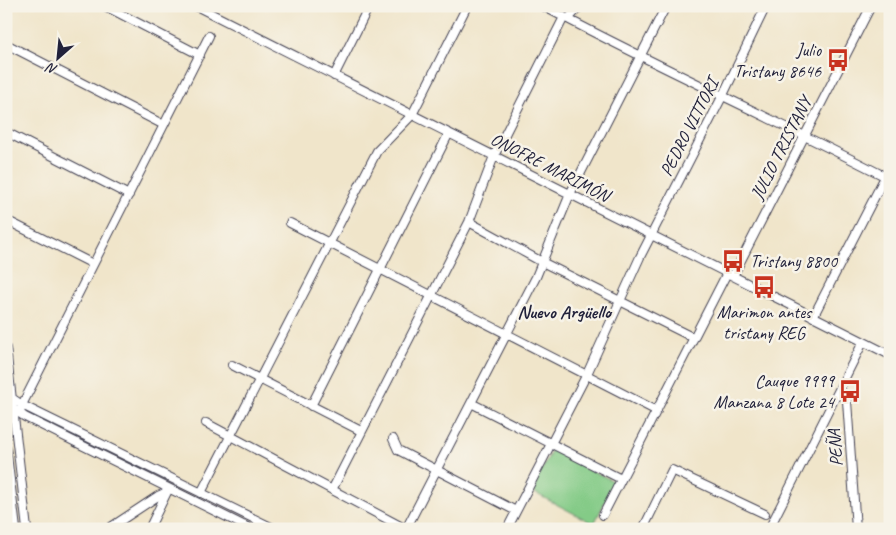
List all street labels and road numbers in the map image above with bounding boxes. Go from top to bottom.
street label: PEDRO VITTORI [655,71,725,180]
street label: JULIO TRISTANY [745,90,818,204]
street label: ONOFRE MARIMÓN [487,128,616,208]
street label: PEÑA [823,428,847,467]

